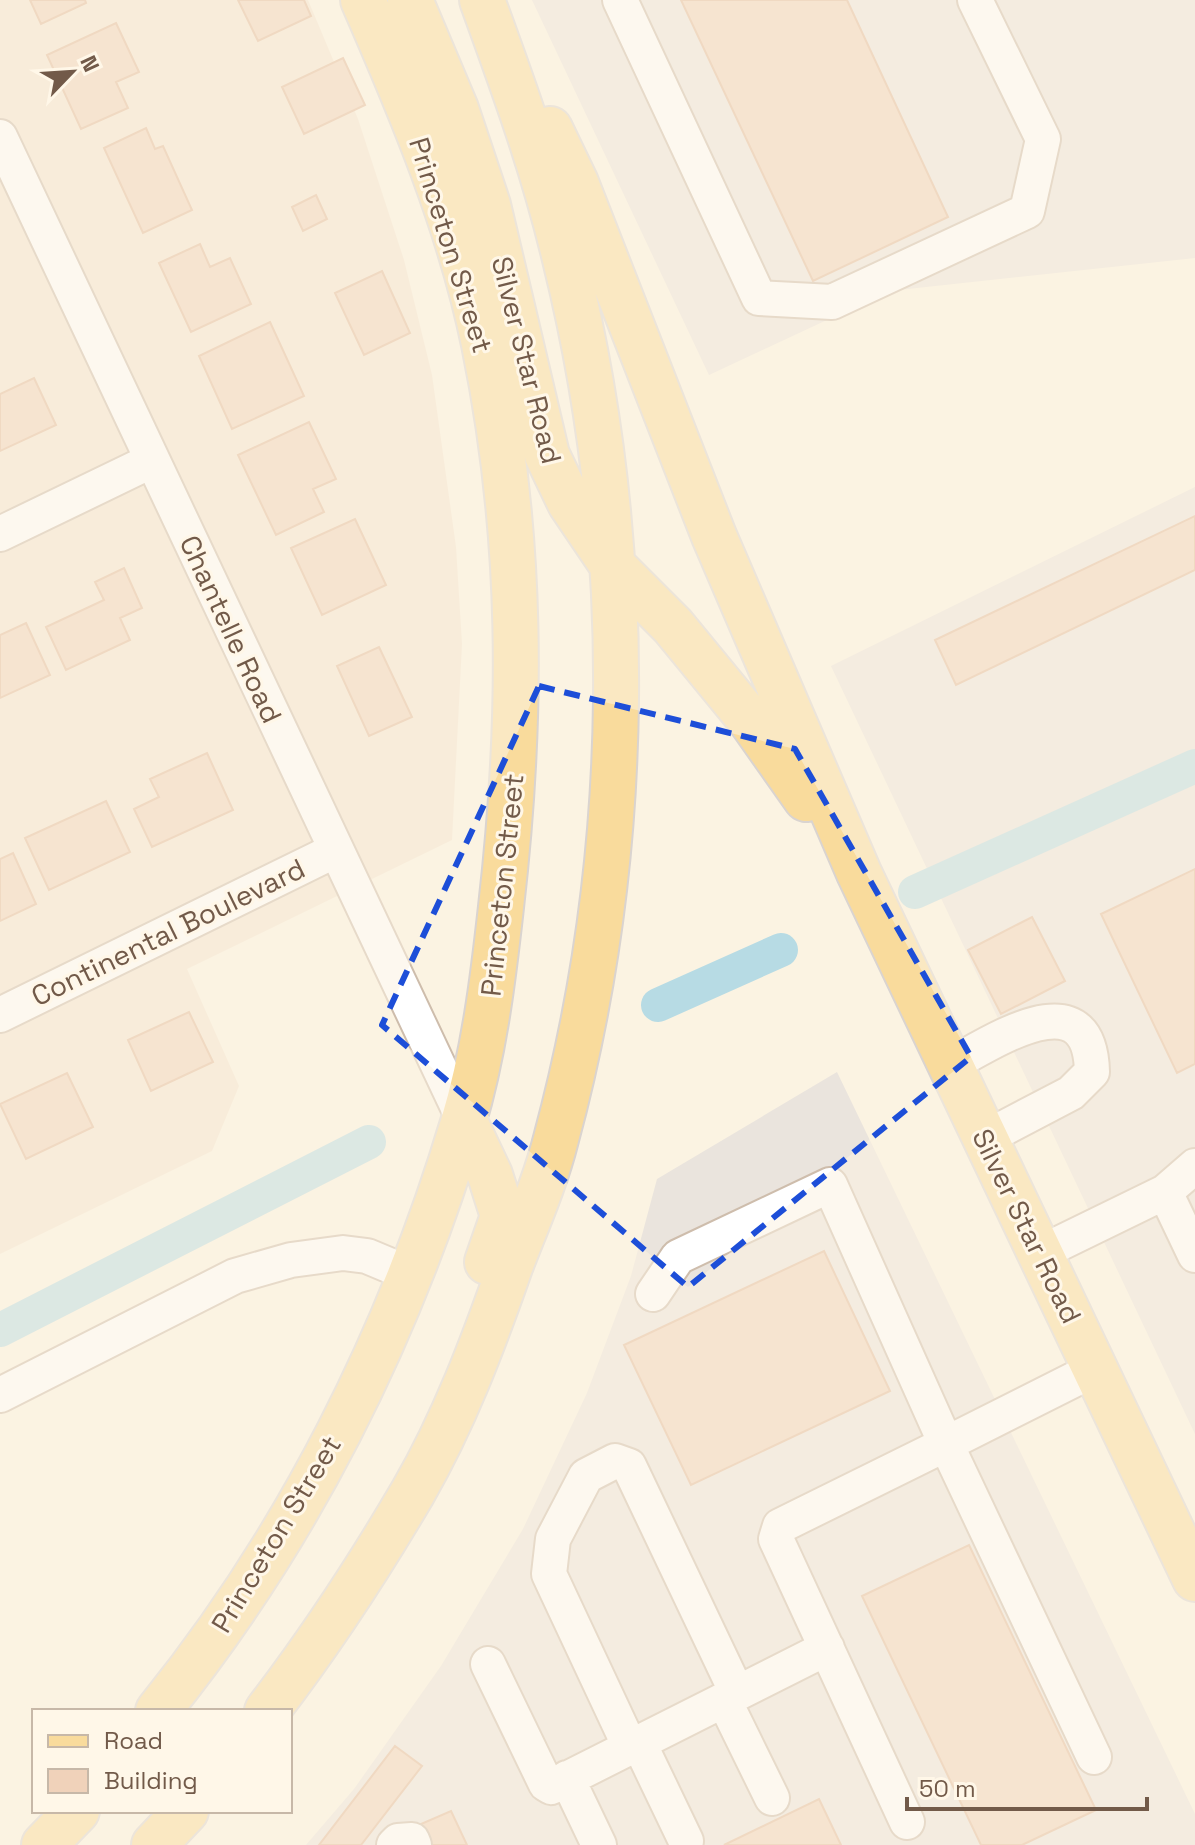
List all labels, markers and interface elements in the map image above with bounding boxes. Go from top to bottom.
north arrow [32,32,112,112]
text: N [74,51,106,76]
street label: Princeton Street [401,133,501,357]
street label: Silver Star Road [484,253,570,467]
street label: Chantelle Road [172,529,290,729]
street label: Princeton Street [472,772,532,998]
street label: Continental Boulevard [25,850,311,1014]
street label: Silver Star Road [964,1123,1090,1329]
street label: Princeton Street [203,1429,349,1639]
legend [32,1709,292,1813]
text: Road [104,1725,163,1756]
scale bar [907,1761,1147,1811]
text: Building [104,1765,198,1796]
text: 50 m [919,1773,976,1804]

